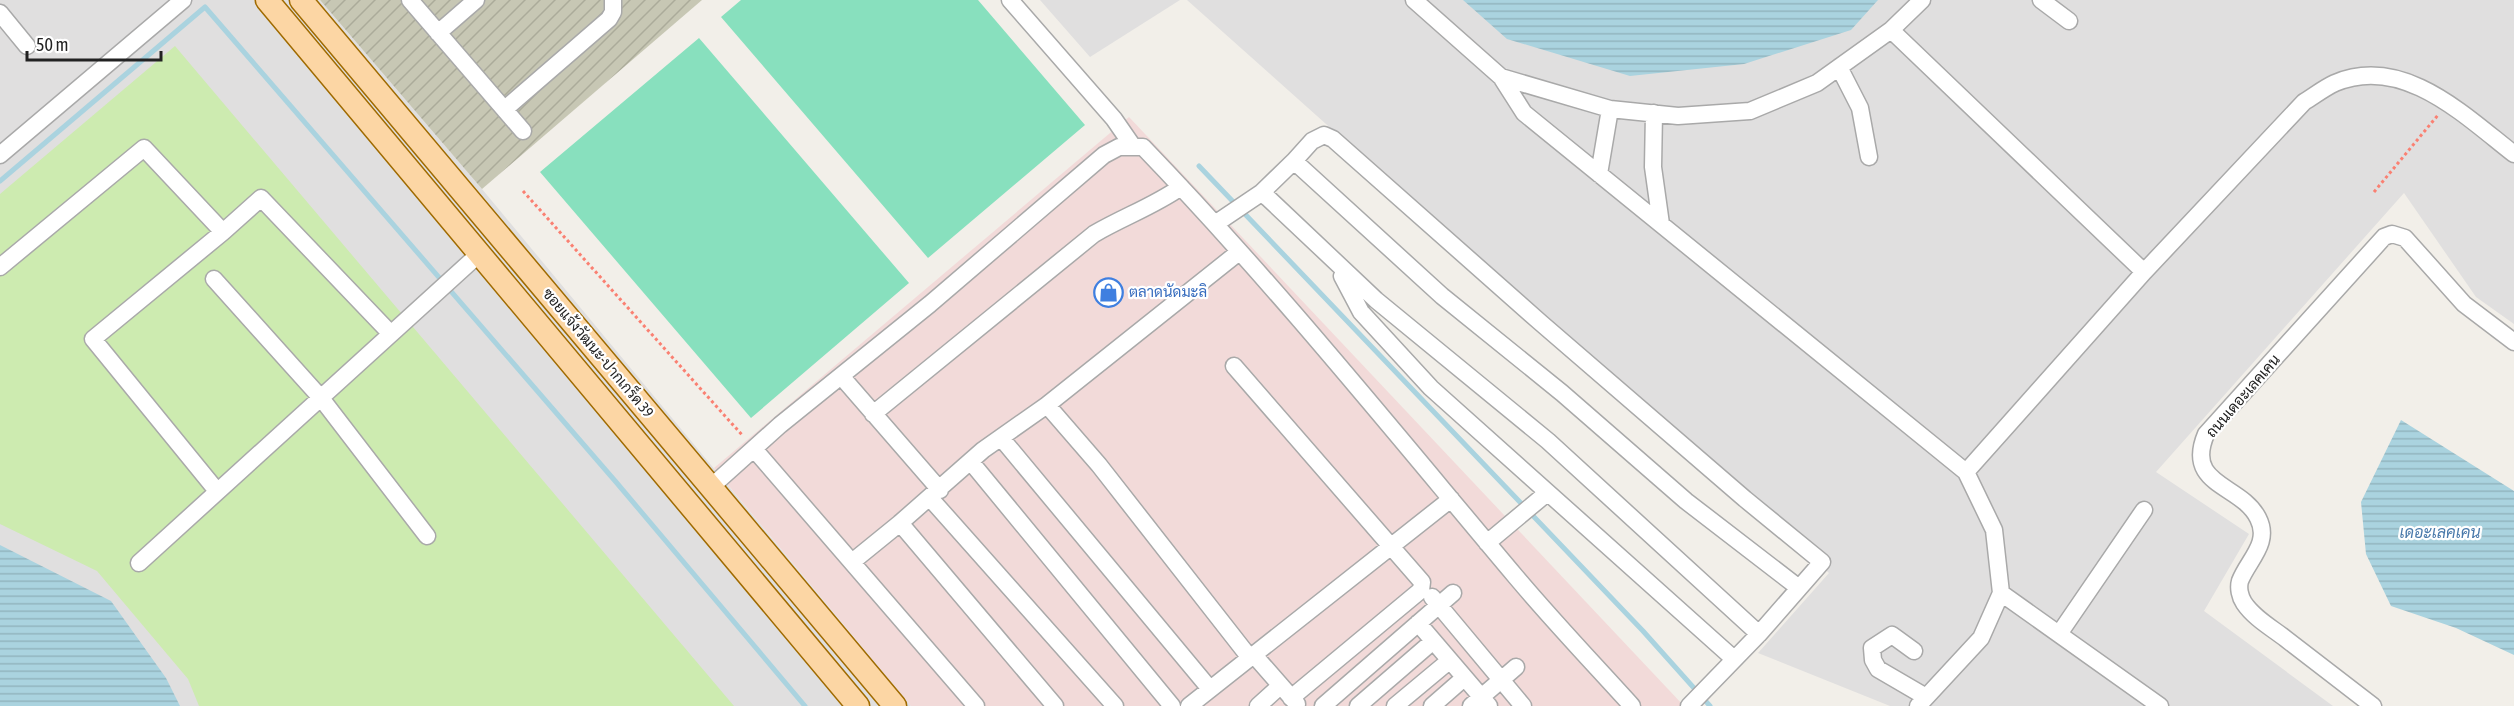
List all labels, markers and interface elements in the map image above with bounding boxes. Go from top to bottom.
scale bar [27,24,160,62]
text: 50 m [36,34,68,55]
shop icon: ตลาดนัดมะลิ [1092,276,1124,308]
street label: ซอยแจ้งวัฒนะ-ปากเกร็ด 39 [539,283,659,421]
place label: ตลาดนัดมะลิ [1129,283,1207,300]
street label: ถนนเดอะเลคเคน [2202,351,2283,440]
water label: เดอะเลคเคน [2399,523,2481,541]

